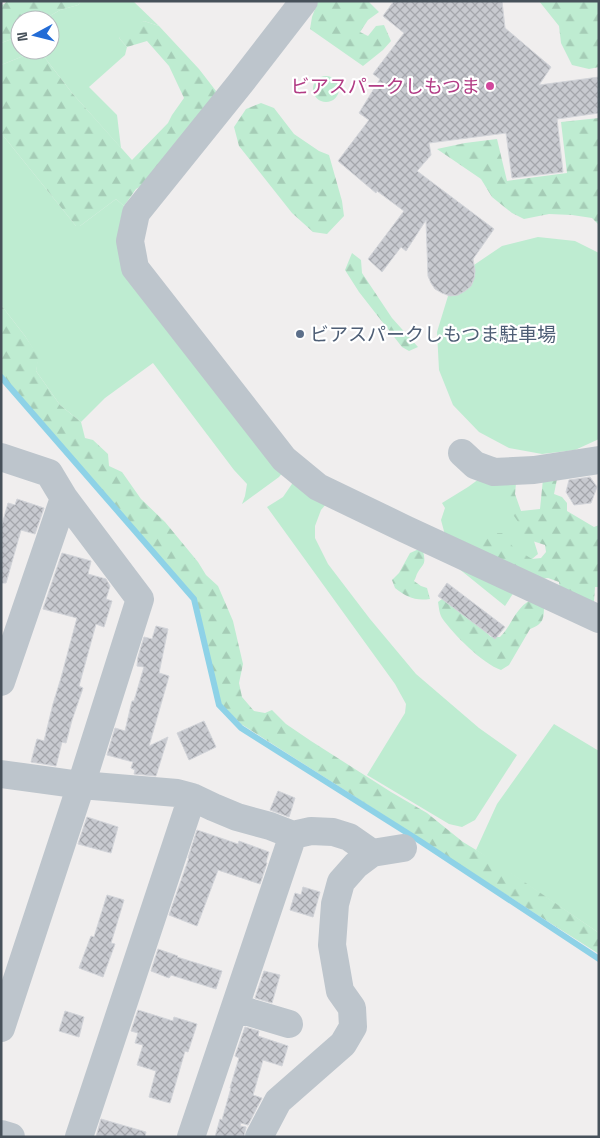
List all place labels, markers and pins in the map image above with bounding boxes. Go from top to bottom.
place label: ビアスパークしもつま [291,74,480,99]
marker: ビアスパークしもつま [484,80,496,92]
place label: ビアスパークしもつま駐車場 [310,322,556,347]
marker: ビアスパークしもつま駐車場 [294,328,306,340]

